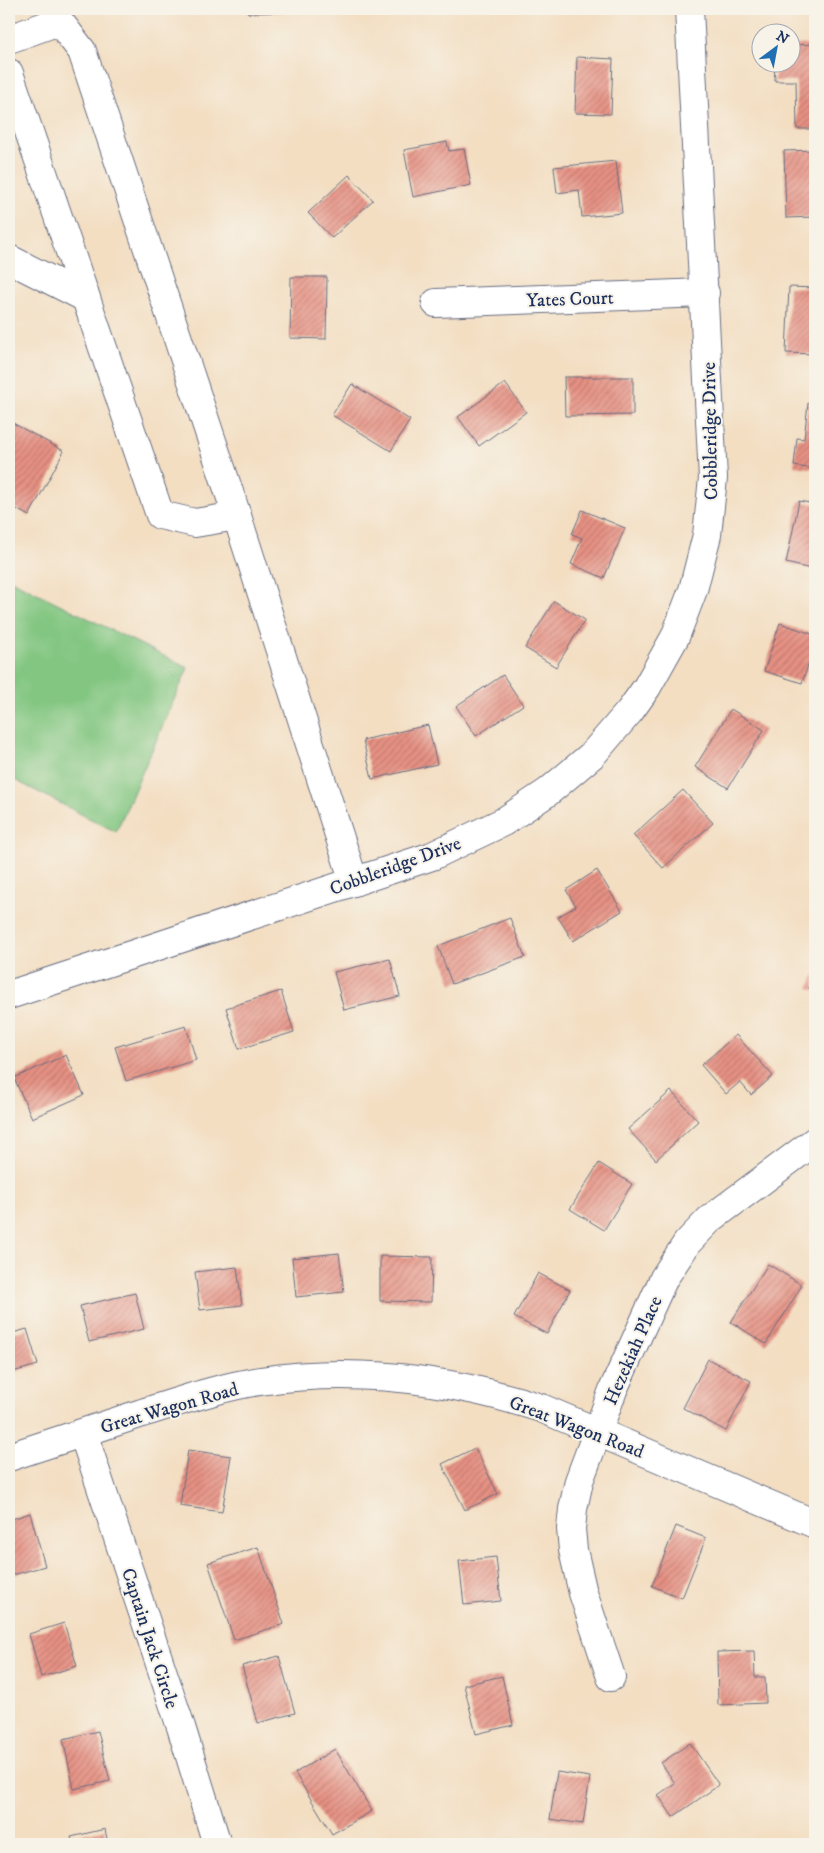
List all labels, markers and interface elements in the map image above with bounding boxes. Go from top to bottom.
north arrow [752,22,802,72]
text: N [773,27,792,49]
street label: Yates Court [526,286,614,313]
street label: Cobbleridge Drive [698,362,723,500]
street label: Cobbleridge Drive [327,832,464,901]
street label: Hezekiah Place [599,1292,668,1409]
street label: Great Wagon Road [98,1378,242,1439]
street label: Great Wagon Road [506,1391,648,1464]
street label: Captain Jack Circle [116,1565,183,1712]

